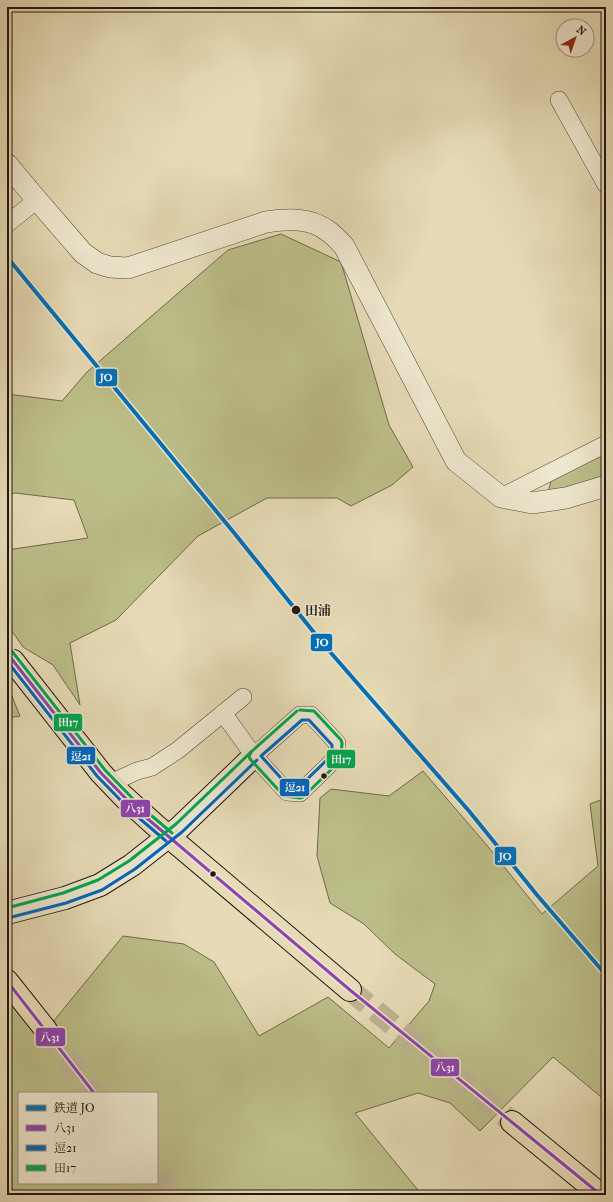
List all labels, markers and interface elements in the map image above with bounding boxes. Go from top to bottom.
north arrow [555,18,595,58]
text: N [574,23,589,39]
line badge: JO [95,368,118,387]
text: JO [99,371,113,384]
place label: 田浦 [305,603,331,618]
marker: 田浦 [290,604,302,616]
line badge: JO [310,633,333,652]
text: JO [315,636,329,649]
line badge: 田17 [53,713,83,732]
text: 田17 [58,716,79,729]
line badge: 逗21 [66,746,96,765]
line badge: 田17 [326,749,356,769]
text: 逗21 [71,750,91,763]
text: 田17 [331,753,352,766]
unlabelled marker [319,771,329,781]
line badge: 逗21 [279,778,310,797]
text: 逗21 [285,781,305,794]
line badge: 八31 [120,799,151,818]
text: 八31 [125,802,145,815]
line badge: JO [494,846,517,866]
text: JO [498,850,512,863]
unlabelled marker [208,869,218,879]
line badge: 八31 [35,1027,66,1047]
text: 八31 [40,1031,60,1044]
line badge: 八31 [430,1058,460,1077]
text: 八31 [435,1061,455,1074]
legend [18,1092,158,1184]
text: 鉄道 JO [53,1101,94,1115]
text: 八31 [54,1121,75,1135]
text: 逗21 [54,1141,76,1155]
text: 田17 [54,1161,76,1175]

